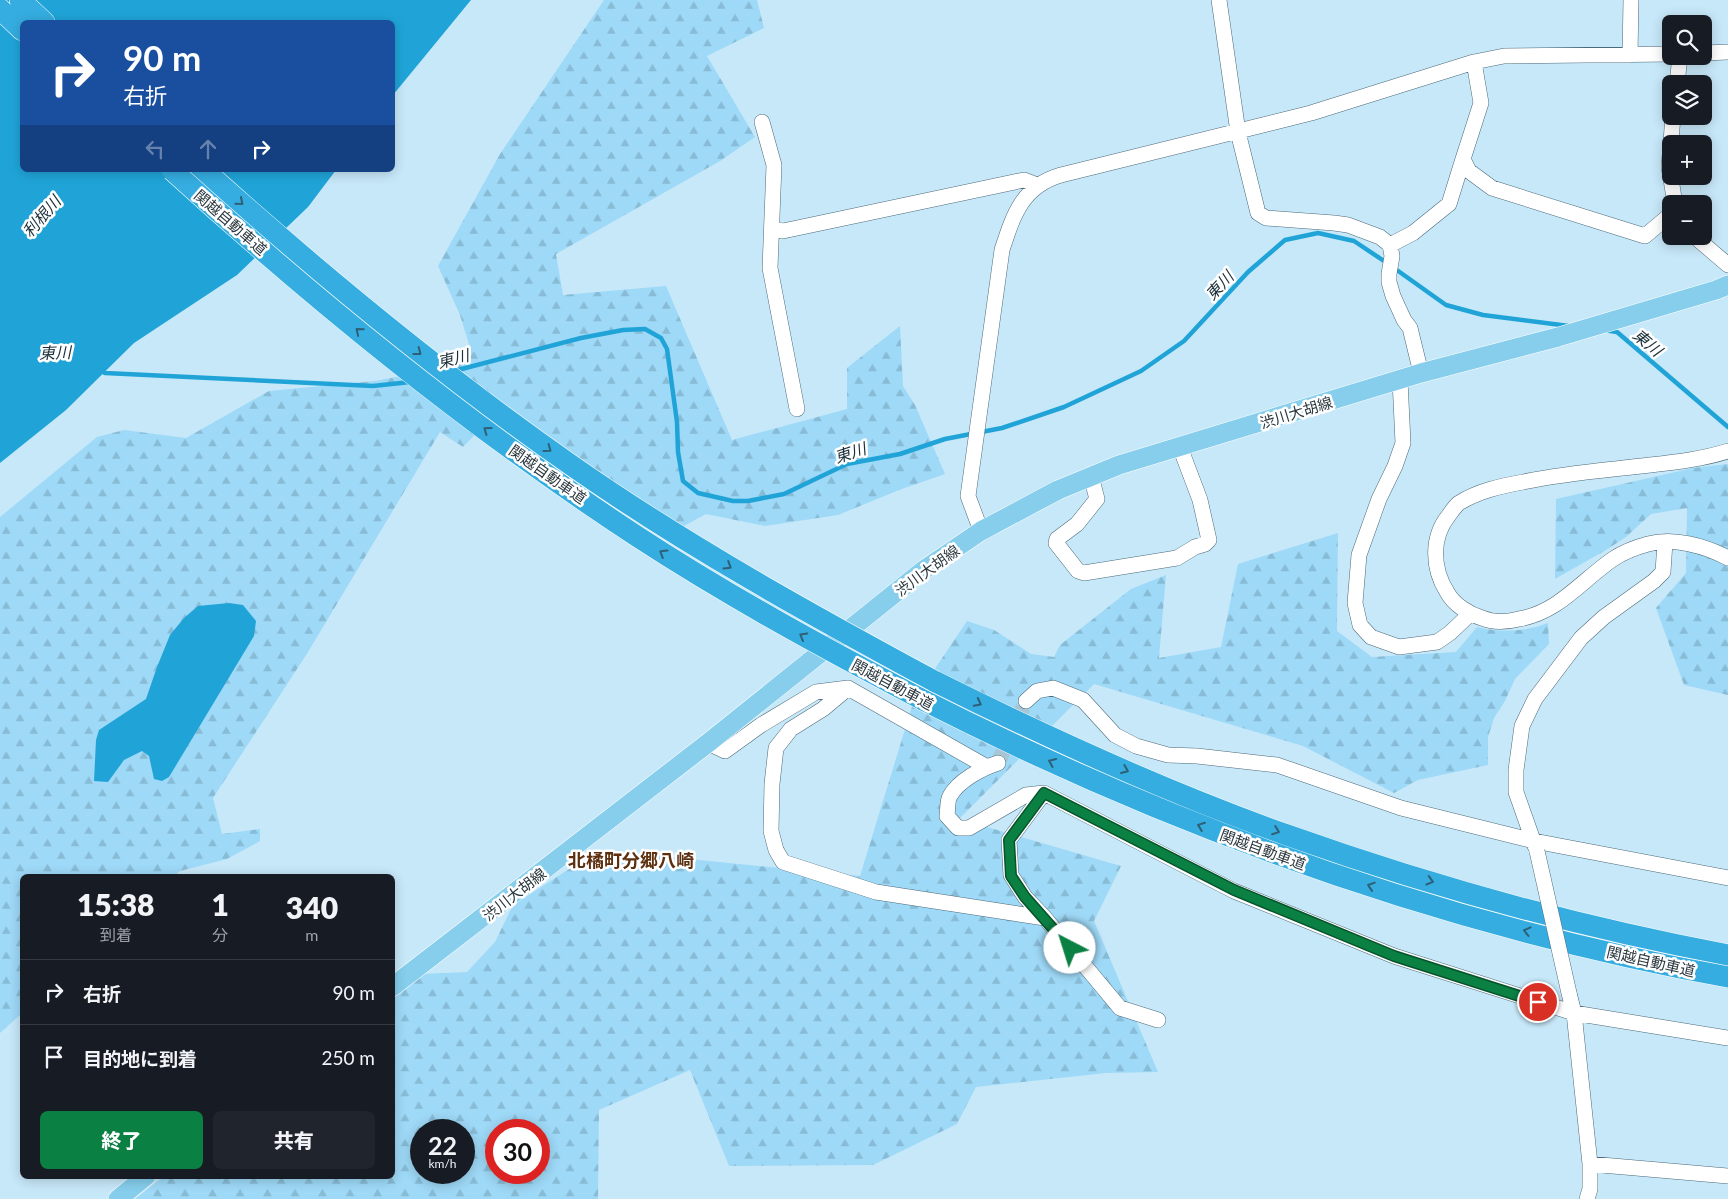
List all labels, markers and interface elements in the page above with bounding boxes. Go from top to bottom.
map controls [1662,15,1712,245]
button: search [1662,15,1712,65]
text: 90 m [123,36,201,78]
icon: right [40,40,105,105]
button: layers [1662,75,1712,125]
text: 右折 [123,82,167,109]
icon: left [141,135,169,163]
icon: ahead [194,135,222,163]
icon: right [247,135,275,163]
button: + [1662,135,1712,185]
street label: 関越自動車道 [191,186,271,258]
water label: 利根川 [18,190,65,240]
button: − [1662,195,1712,245]
one-way arrow [234,197,243,206]
water label: 東川 [1201,265,1238,303]
water label: 東川 [1630,324,1668,361]
one-way arrow [355,327,364,336]
water label: 東川 [39,342,73,362]
water label: 東川 [435,344,473,371]
one-way arrow [412,346,422,355]
street label: 渋川大胡線 [1257,392,1335,432]
one-way arrow [484,428,493,436]
water label: 東川 [832,437,870,466]
street label: 関越自動車道 [506,441,590,507]
one-way arrow [542,443,552,452]
street label: 渋川大胡線 [891,541,963,599]
one-way arrow [660,549,669,559]
one-way arrow [723,560,732,570]
one-way arrow [799,632,808,642]
street label: 関越自動車道 [849,655,937,713]
one-way arrow [972,697,981,707]
one-way arrow [1048,758,1057,769]
one-way arrow [1121,764,1129,774]
one-way arrow [1197,822,1206,833]
street label: 関越自動車道 [1218,825,1308,873]
one-way arrow [1271,825,1280,835]
district label: 北橘町分郷八崎 [568,849,694,871]
street label: 渋川大胡線 [479,864,549,924]
one-way arrow [1426,876,1434,886]
one-way arrow [1367,882,1376,892]
text: 15:38 [77,886,155,922]
text: 1 [211,886,229,922]
text: 340 [286,889,338,925]
position arrow [1043,921,1095,973]
text: 到着 [100,925,132,944]
text: 分 [212,925,228,944]
text: m [305,925,319,944]
one-way arrow [1524,927,1532,937]
street label: 関越自動車道 [1605,942,1697,980]
icon: right [40,978,68,1006]
text: 90 m [332,981,375,1004]
pin [1517,981,1559,1023]
text: 右折 [83,982,121,1005]
icon: arrive [1524,988,1552,1016]
icon: arrive [40,1043,68,1071]
text: 250 m [321,1046,375,1069]
text: 目的地に到着 [83,1047,197,1070]
button: 終了 [40,1111,203,1169]
button: 共有 [213,1111,375,1169]
speed limit sign: 30 [485,1119,550,1184]
text: 22 [428,1130,457,1160]
text: km/h [428,1156,457,1171]

